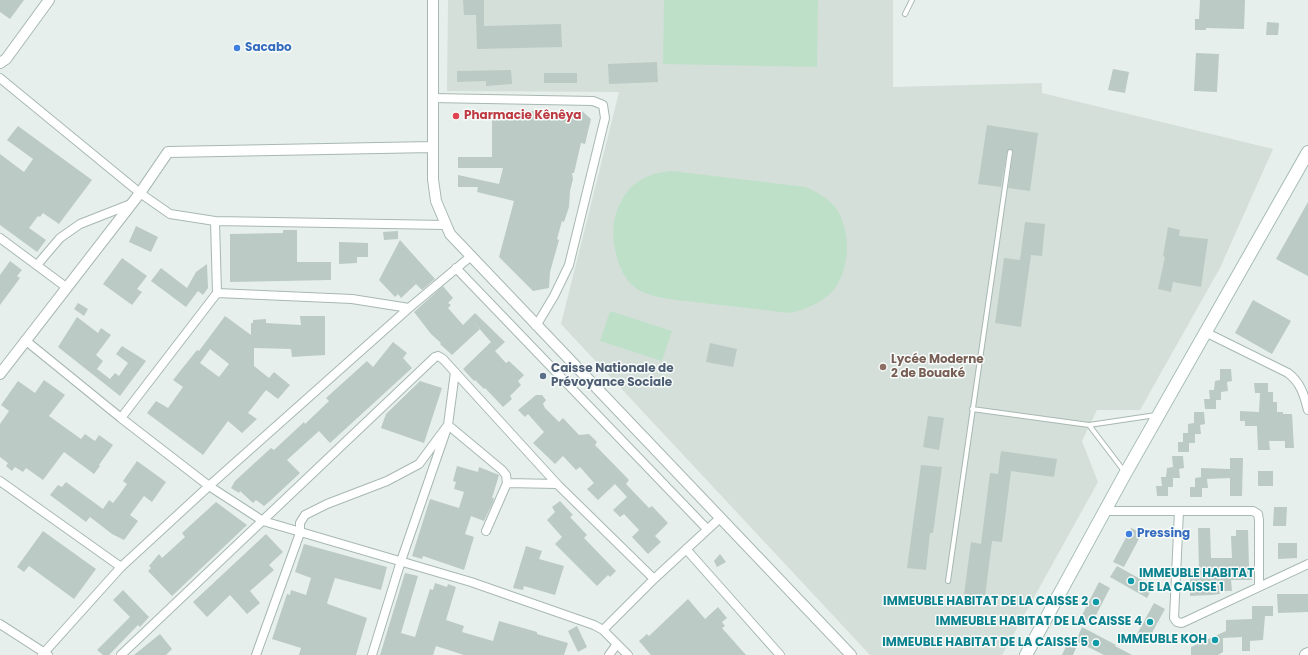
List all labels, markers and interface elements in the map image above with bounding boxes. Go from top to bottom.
place label: Sacabo [245,41,292,55]
marker: Sacabo [232,43,242,53]
place label: Pharmacie Kênêya [464,109,581,123]
marker: Pharmacie Kênêya [451,111,461,121]
place label: Lycée Moderne 2 de Bouaké [891,353,984,381]
place label: Caisse Nationale de Prévoyance Sociale [551,362,674,390]
marker: Lycée Moderne 2 de Bouaké [878,362,888,372]
marker: Caisse Nationale de Prévoyance Sociale [538,371,548,381]
place label: Pressing [1137,527,1190,541]
marker: Pressing [1124,529,1134,539]
place label: IMMEUBLE HABITAT DE LA CAISSE 1 [1139,567,1254,595]
marker: IMMEUBLE HABITAT DE LA CAISSE 1 [1126,576,1136,586]
place label: IMMEUBLE HABITAT DE LA CAISSE 2 [883,595,1088,609]
marker: IMMEUBLE HABITAT DE LA CAISSE 2 [1091,597,1101,607]
place label: IMMEUBLE HABITAT DE LA CAISSE 4 [936,615,1142,629]
marker: IMMEUBLE HABITAT DE LA CAISSE 4 [1145,617,1155,627]
place label: IMMEUBLE KOH [1117,633,1207,647]
marker: IMMEUBLE KOH [1210,635,1220,645]
place label: IMMEUBLE HABITAT DE LA CAISSE 5 [882,636,1088,650]
marker: IMMEUBLE HABITAT DE LA CAISSE 5 [1091,638,1101,648]

